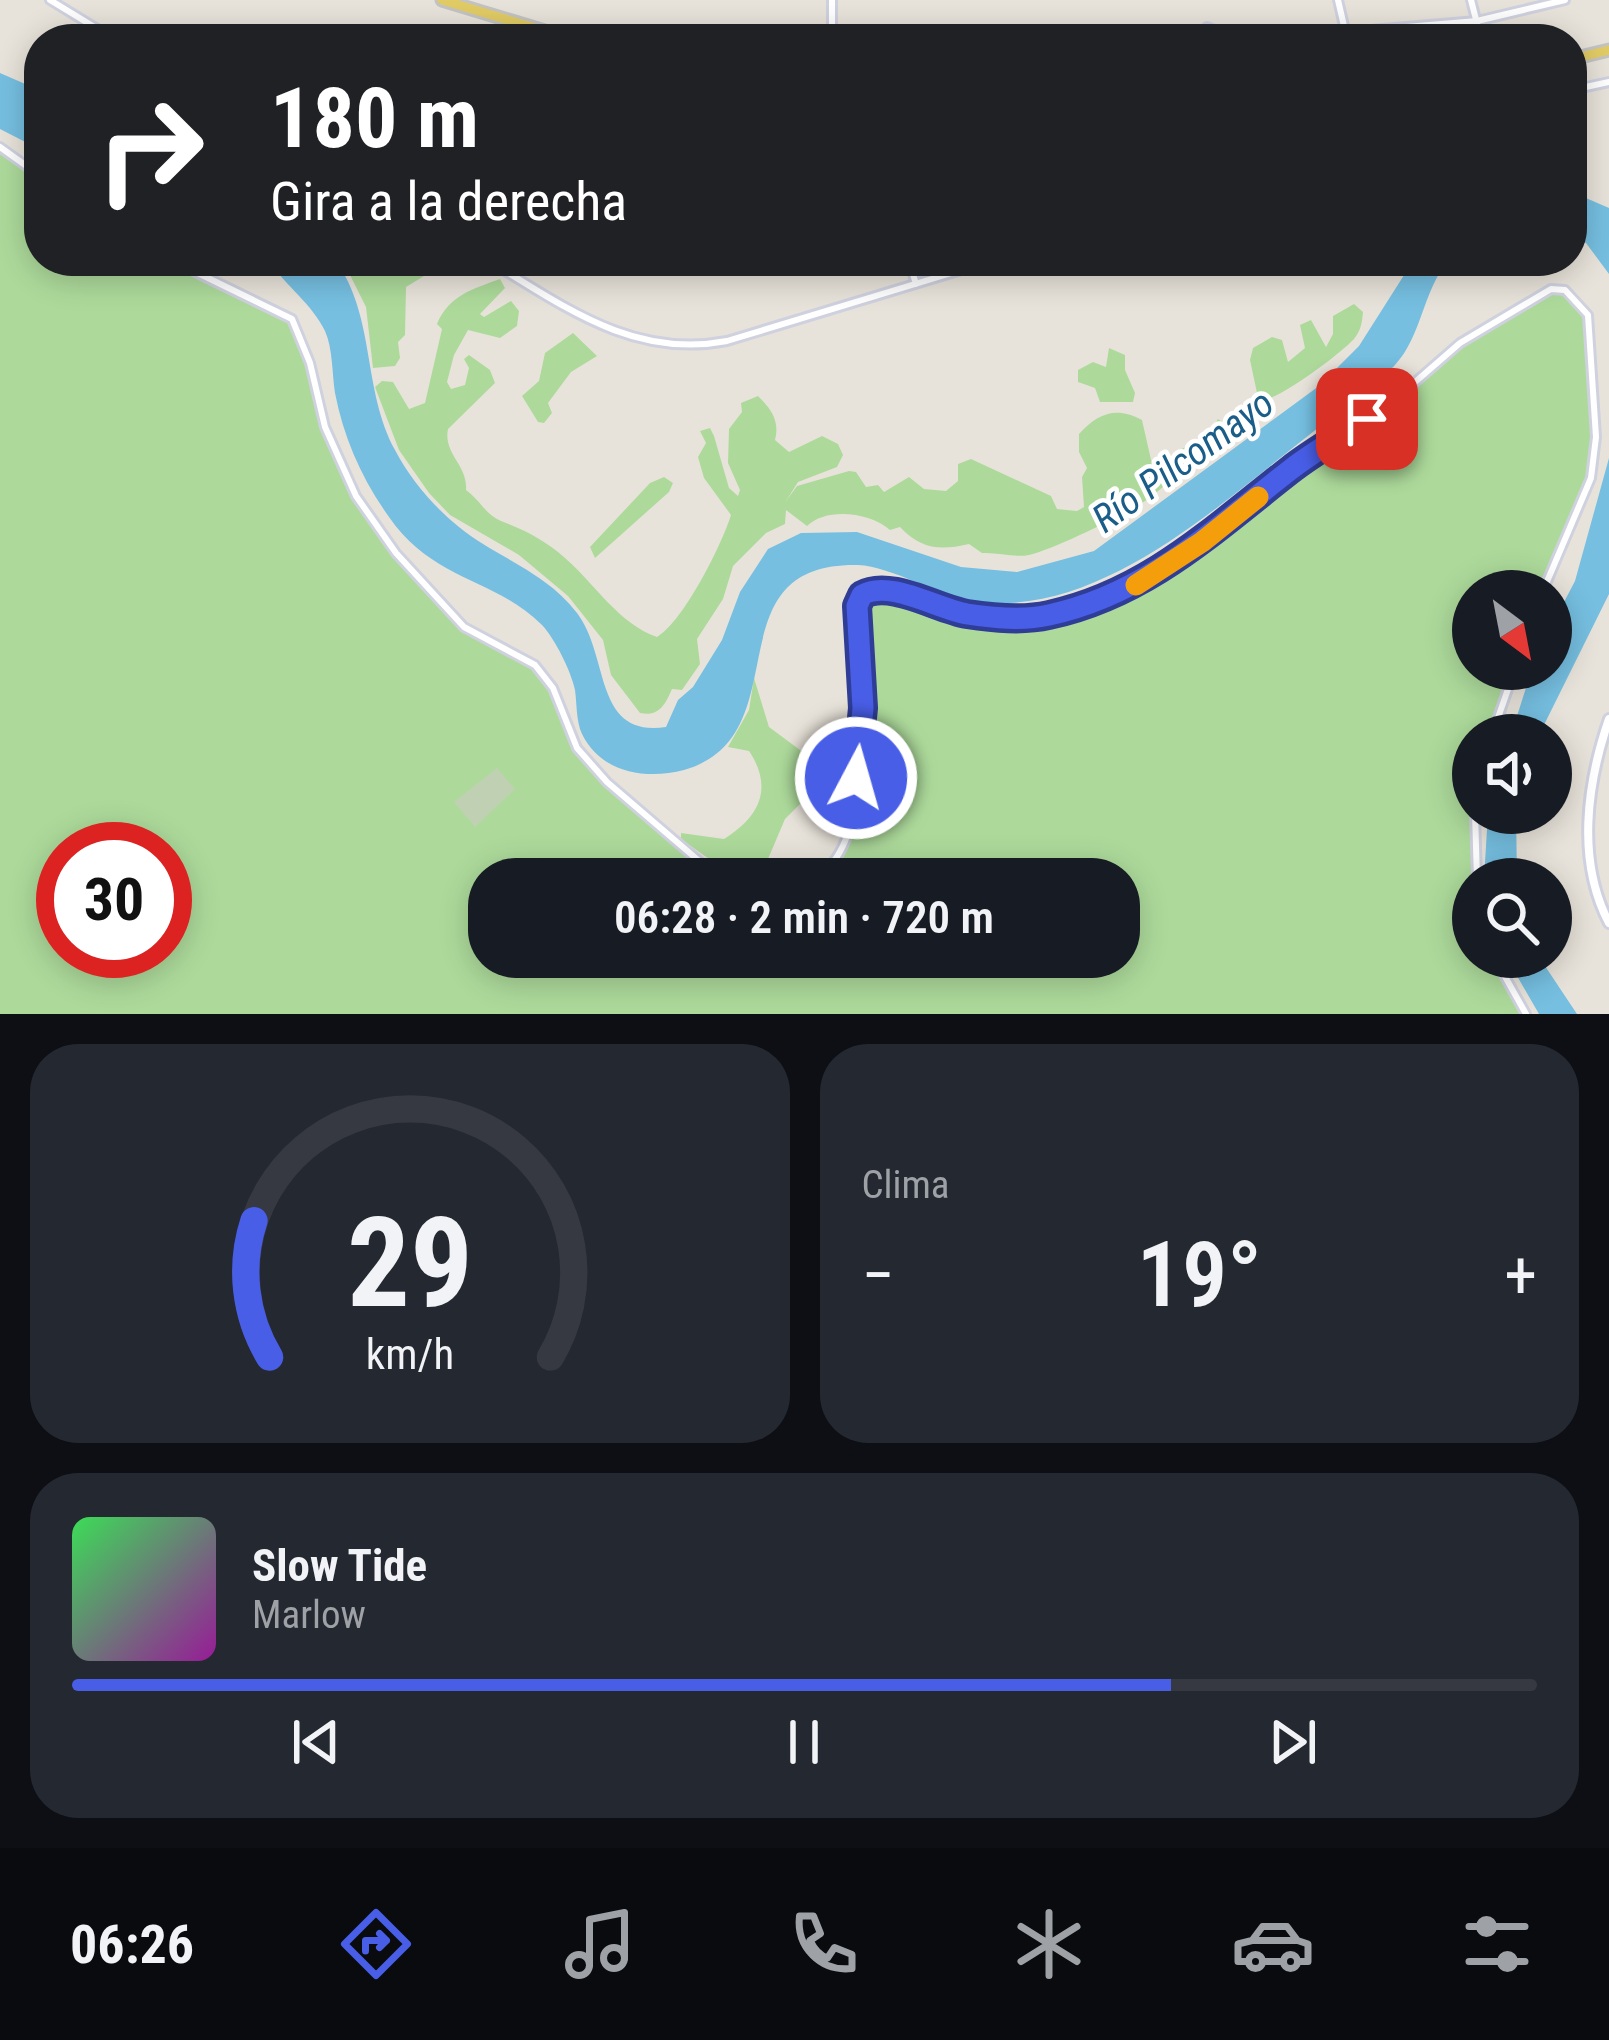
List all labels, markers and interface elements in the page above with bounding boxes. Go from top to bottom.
text: 180 m [270,69,479,168]
icon: right [72,72,228,228]
text: Gira a la derecha [270,170,627,233]
pin [1316,368,1418,470]
water label: Río Pilcomayo [1084,380,1282,542]
icon: arrive [1334,386,1400,452]
north arrow [1452,570,1572,690]
map controls [1452,570,1572,978]
button: sound [1452,714,1572,834]
position arrow [793,715,919,841]
speed limit sign: 30 [36,822,192,978]
button: search [1452,858,1572,978]
text: 06:28 · 2 min · 720 m [614,891,994,944]
text: Clima [862,1162,950,1208]
text: 29 [347,1190,473,1336]
text: 19° [1137,1223,1262,1328]
text: − [862,1237,895,1314]
text: + [1504,1237,1537,1314]
text: km/h [366,1328,454,1378]
text: Slow Tide [252,1539,427,1592]
text: Marlow [252,1592,366,1638]
icon: previous [283,1709,349,1775]
icon: pause [771,1709,837,1775]
icon: next [1260,1709,1326,1775]
icon: directions [334,1902,418,1986]
icon: music [558,1902,642,1986]
icon: phone [782,1902,866,1986]
icon: climate [1007,1902,1091,1986]
icon: car [1231,1902,1315,1986]
icon: filters [1455,1902,1539,1986]
text: 06:26 [70,1913,194,1976]

